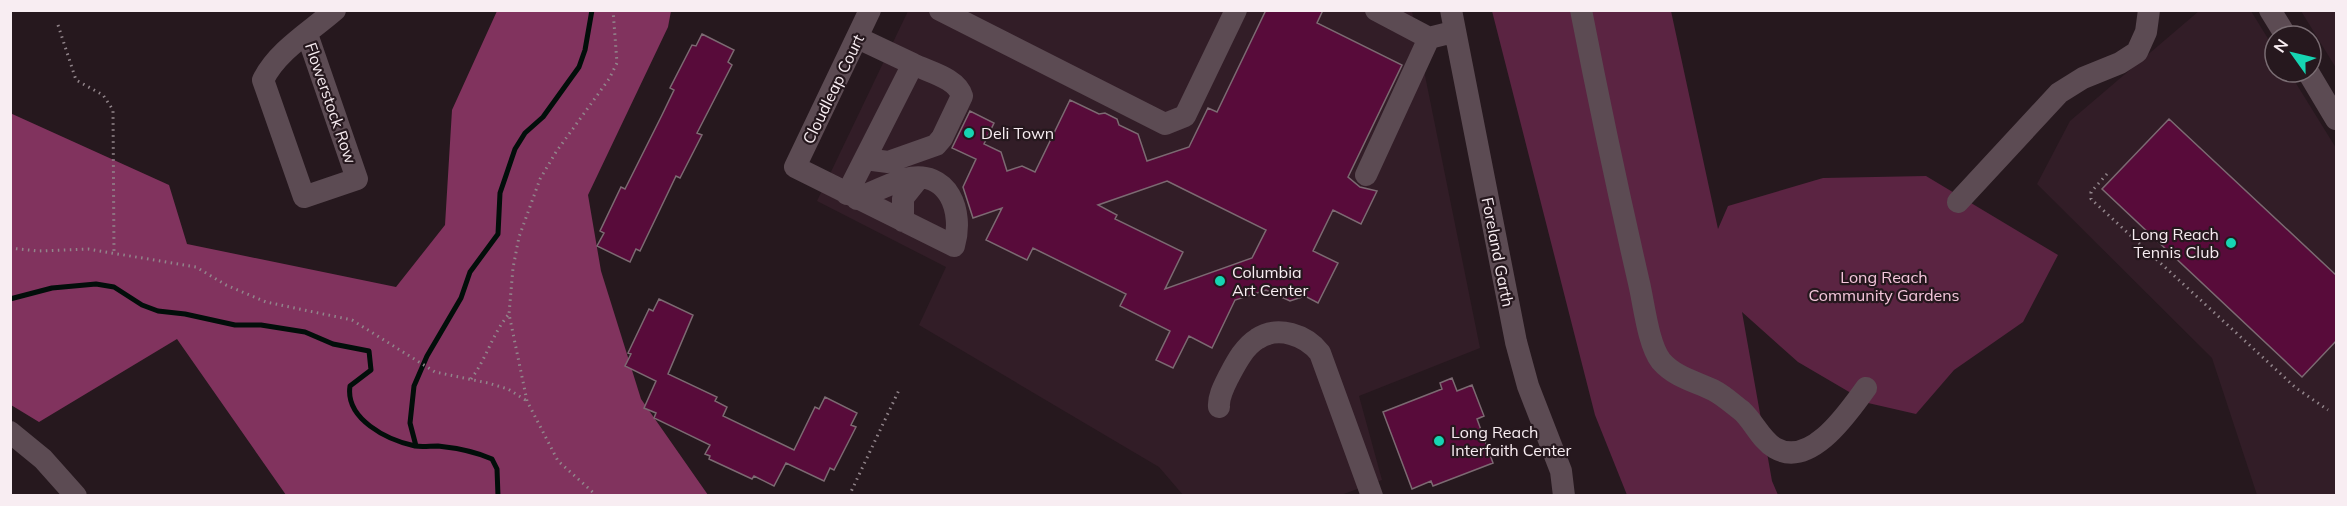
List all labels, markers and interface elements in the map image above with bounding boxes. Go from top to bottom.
north arrow [2263,24,2323,84]
street label: Cloudleap Court [798,31,868,147]
text: N [2269,35,2292,56]
street label: Flowerstock Row [301,40,361,166]
place label: Deli Town [981,123,1054,143]
marker: Deli Town [962,126,976,140]
street label: Foreland Garth [1478,195,1518,309]
place label: Long Reach Tennis Club [2132,224,2219,262]
marker: Long Reach Tennis Club [2224,236,2238,250]
place label: Columbia Art Center [1232,262,1308,300]
park label: Long Reach Community Gardens [1808,267,1960,305]
marker: Columbia Art Center [1213,274,1227,288]
place label: Long Reach Interfaith Center [1451,422,1572,460]
marker: Long Reach Interfaith Center [1432,434,1446,448]

